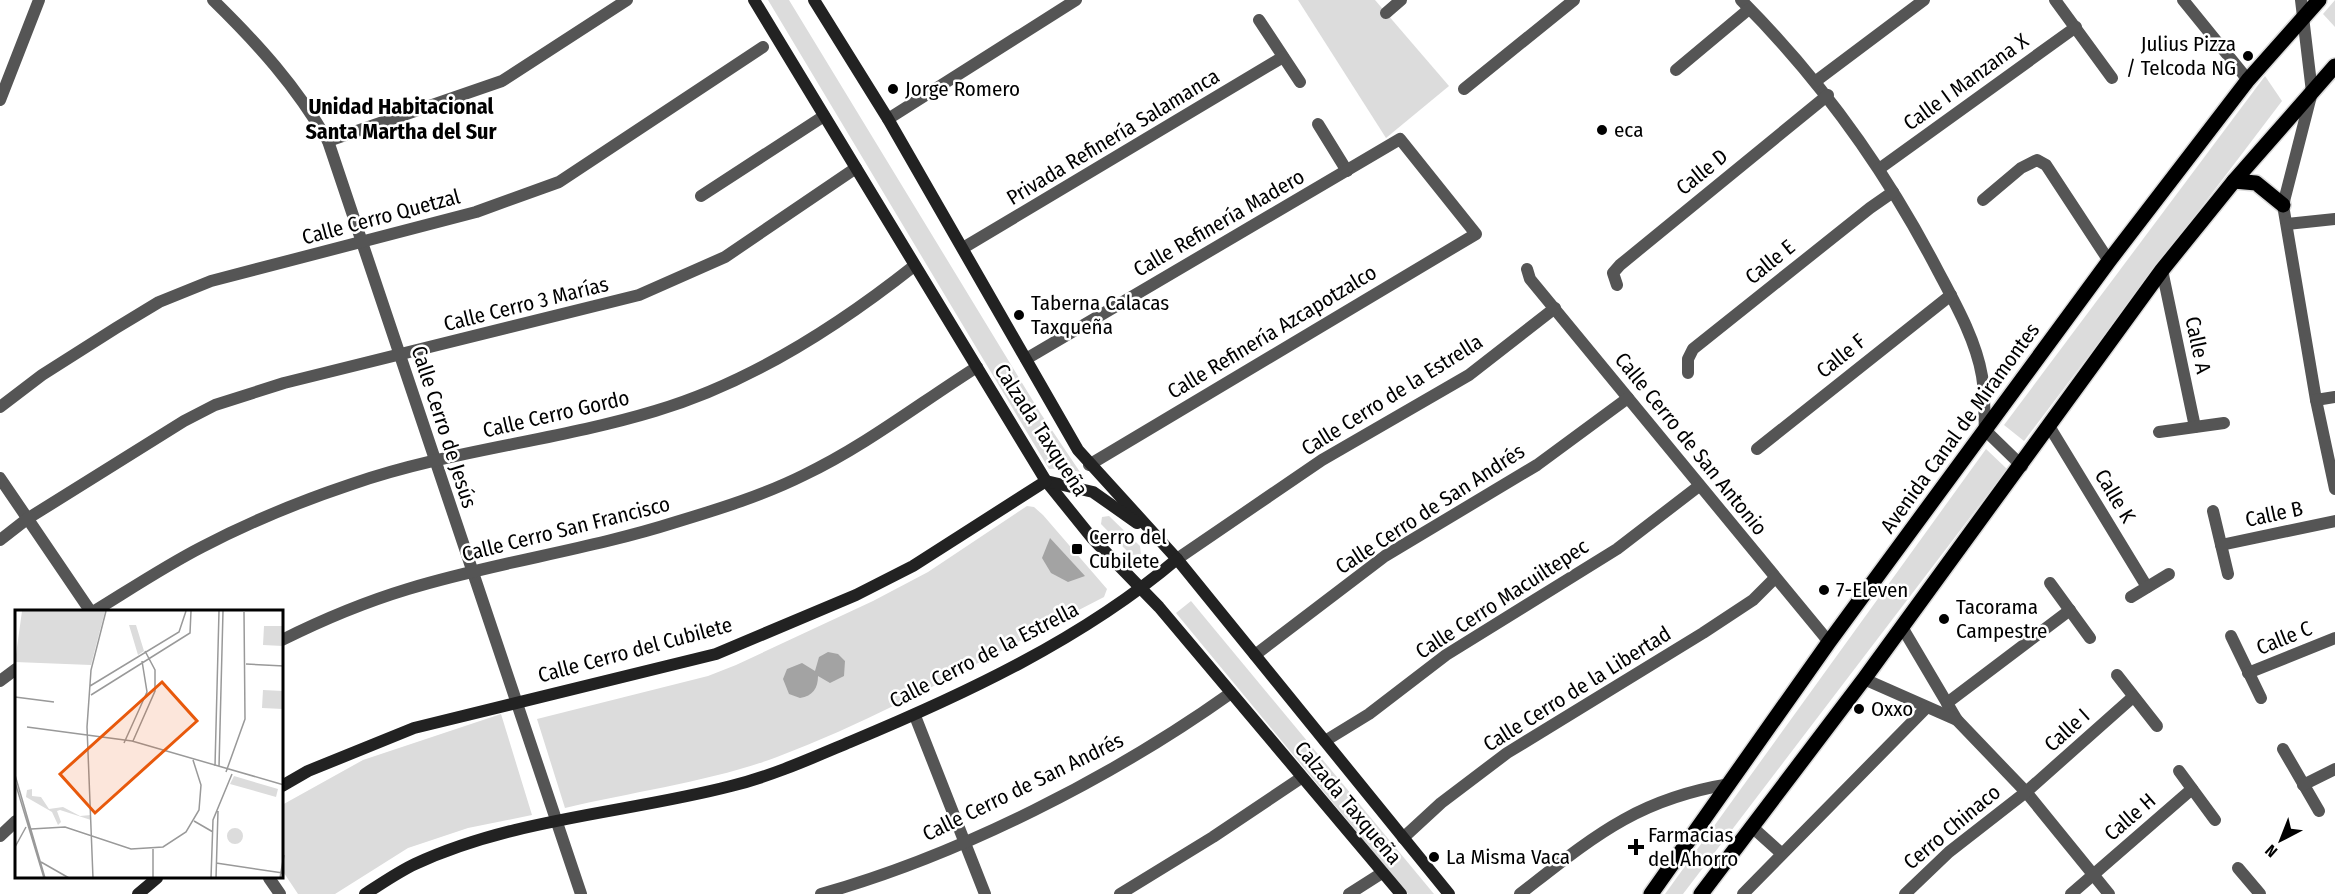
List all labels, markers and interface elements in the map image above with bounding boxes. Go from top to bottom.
street label: Calle I Manzana X [1898,27,2034,136]
place label: Julius Pizza / Telcoda NG [2126,31,2236,81]
marker: Julius Pizza / Telcoda NG [2241,49,2255,63]
street label: Privada Refinería Salamanca [1002,63,1224,211]
place label: Jorge Romero [905,76,1020,102]
marker: Jorge Romero [886,82,900,96]
district label: Unidad Habitacional Santa Martha del Sur [305,93,498,145]
place label: eca [1614,117,1643,143]
marker: eca [1595,123,1609,137]
street label: Calle D [1671,143,1733,201]
street label: Calle Refinería Madero [1129,163,1309,283]
street label: Calle Cerro Quetzal [299,183,463,251]
street label: Calle E [1740,234,1800,290]
street label: Calle Refinería Azcapotzalco [1163,259,1381,405]
street label: Calle Cerro 3 Marías [441,271,611,337]
place label: Taberna Calacas Taxqueña [1031,290,1169,340]
marker: Taberna Calacas Taxqueña [1012,308,1026,322]
street label: Calle A [2179,314,2217,376]
street label: Avenida Canal de Miramontes [1875,318,2045,538]
street label: Calle F [1811,328,1871,384]
street label: Calle Cerro de la Estrella [1297,329,1487,461]
street label: Calle Cerro de Jesús [406,343,482,511]
street label: Calle Cerro de San Antonio [1609,347,1773,541]
street label: Calzada Taxqueña [988,359,1094,501]
street label: Calle Cerro Gordo [480,385,632,443]
street label: Calle Cerro de San Andrés [1331,438,1529,580]
street label: Calle K [2089,464,2142,528]
street label: Calle Cerro San Francisco [459,491,673,567]
street label: Calle B [2243,495,2305,533]
place label: Cerro del Cubilete [1089,524,1167,574]
street label: Calle Cerro Macuiltepec [1411,533,1593,665]
marker: Cerro del Cubilete [1070,542,1084,556]
place label: 7-Eleven [1836,577,1908,603]
marker: 7-Eleven [1817,583,1831,597]
place label: Tacorama Campestre [1956,594,2047,644]
street label: Calle Cerro de la Estrella [885,596,1083,714]
inset map [15,610,284,879]
street label: Calle Cerro del Cubilete [535,612,735,688]
marker: Tacorama Campestre [1937,612,1951,626]
street label: Calle C [2252,615,2316,661]
street label: Calle Cerro de la Libertad [1478,621,1676,757]
place label: Oxxo [1871,696,1913,722]
marker: Oxxo [1852,702,1866,716]
street label: Calle I [2039,703,2095,757]
street label: Calle Cerro de San Andrés [918,727,1128,847]
street label: Calzada Taxqueña [1289,736,1407,870]
street label: Cerro Chinaco [1898,779,2006,875]
street label: Calle H [2099,788,2161,846]
north arrow [2251,810,2311,870]
place label: Farmacias del Ahorro [1648,822,1738,872]
marker: Farmacias del Ahorro [1629,840,1643,854]
text: N [2261,841,2281,861]
place label: La Misma Vaca [1446,844,1570,870]
marker: La Misma Vaca [1427,850,1441,864]

